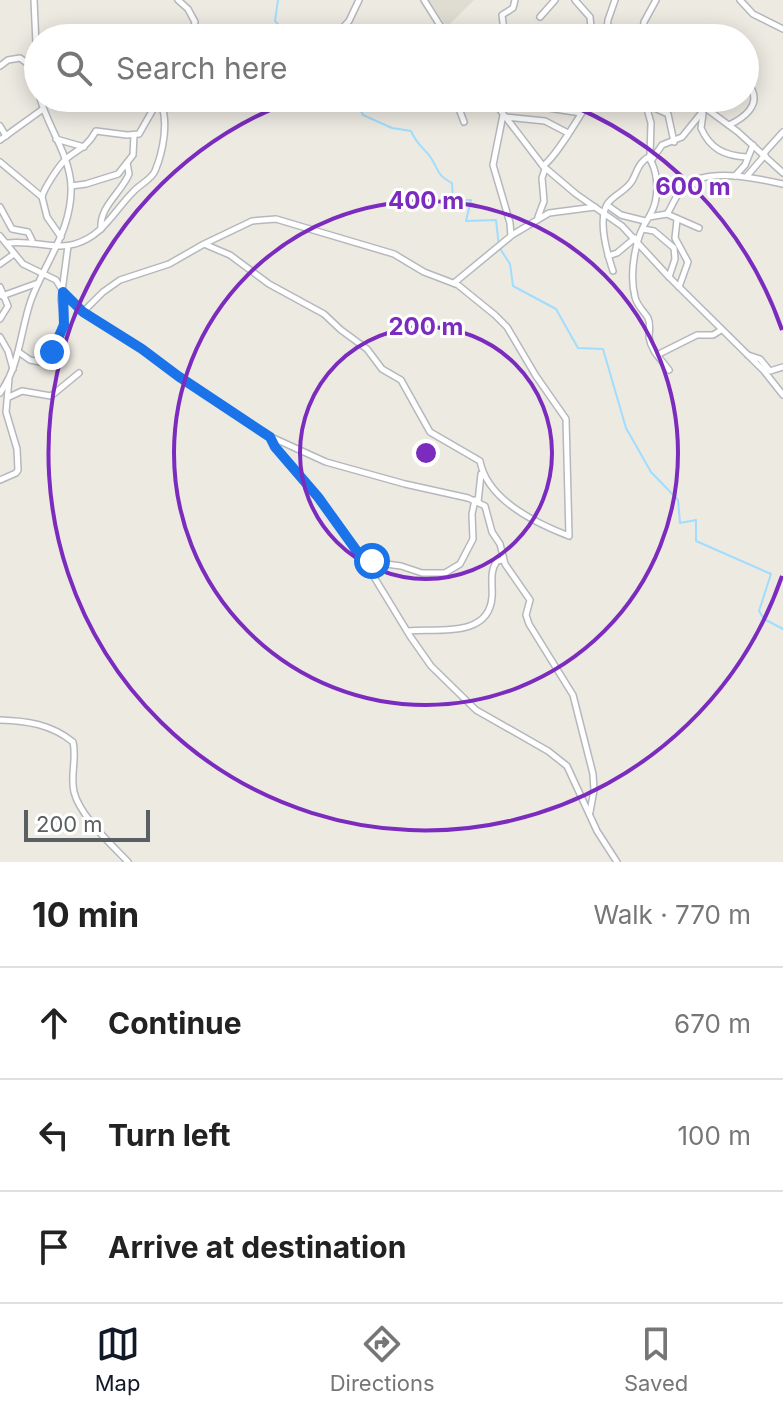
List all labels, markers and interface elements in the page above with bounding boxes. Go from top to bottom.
search box [24,24,759,112]
icon: search [52,46,96,90]
text: Search here [116,50,288,86]
text: 600 m [655,172,731,201]
text: 400 m [388,186,464,215]
text: 200 m [388,312,464,341]
route end [34,334,70,370]
centre of rings [412,439,440,467]
route start [354,543,390,579]
scale bar [24,806,150,842]
text: 200 m [36,811,103,837]
text: 10 min [32,894,139,935]
text: Walk · 770 m [593,899,751,930]
icon: ahead [32,1001,76,1045]
text: Continue [108,1005,242,1041]
text: 670 m [674,1008,751,1039]
icon: left [32,1113,76,1157]
text: Turn left [108,1117,230,1153]
text: 100 m [678,1120,751,1151]
icon: arrive [32,1225,76,1269]
text: Arrive at destination [108,1229,406,1265]
tab: Map [95,1322,140,1396]
tab: Directions [330,1322,435,1396]
tab: Saved [624,1322,688,1396]

